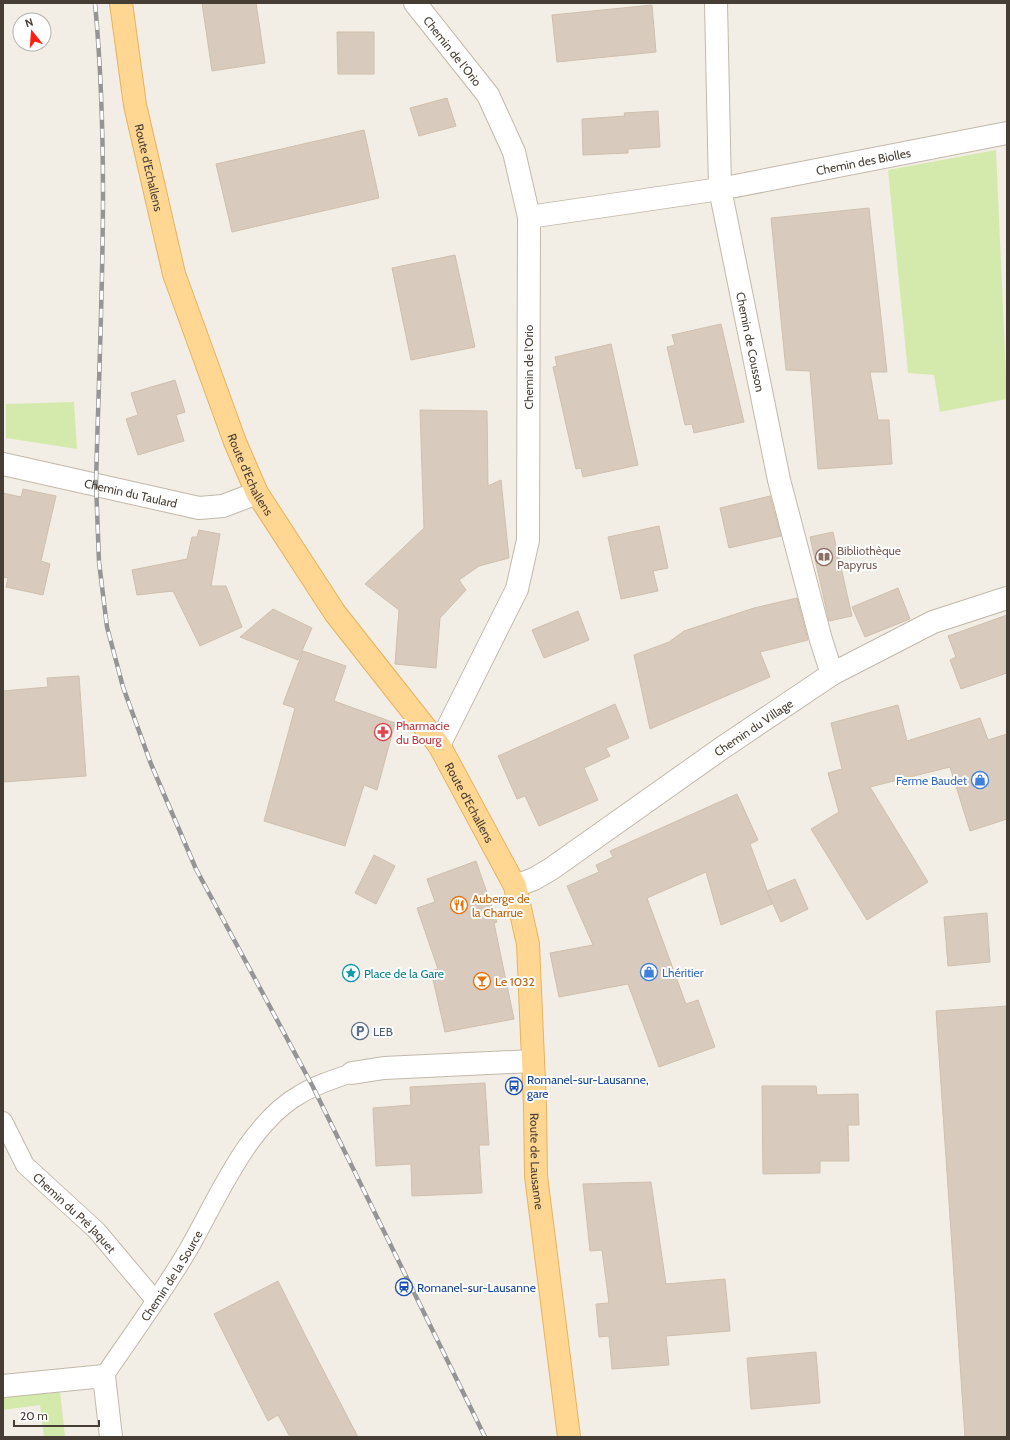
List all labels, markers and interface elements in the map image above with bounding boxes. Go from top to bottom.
north arrow [12,12,52,52]
street label: Chemin de l'Orio [421,13,485,89]
text: N [23,15,35,30]
street label: Route d'Echallens [132,122,167,213]
street label: Chemin des Biolles [815,144,912,178]
street label: Chemin de Cousson [734,291,768,393]
street label: Chemin de l'Orio [521,324,536,409]
street label: Route d'Echallens [225,431,277,518]
street label: Chemin du Taulard [83,475,179,510]
place label: Bibliothèque Papyrus [837,543,901,572]
library icon: Bibliothèque Papyrus [814,547,834,567]
street label: Chemin du Village [711,695,796,759]
place label: Pharmacie du Bourg [396,718,449,747]
pharmacy icon: Pharmacie du Bourg [373,722,393,742]
street label: Route d'Echallens [442,760,498,845]
shop icon: Ferme Baudet [970,770,990,790]
place label: Ferme Baudet [896,773,967,788]
place label: Auberge de la Charrue [472,891,530,920]
restaurant icon: Auberge de la Charrue [449,895,469,915]
shop icon: Lhéritier [639,962,659,982]
place icon: Place de la Gare [341,963,361,983]
place label: Lhéritier [662,965,704,980]
place label: Place de la Gare [364,966,444,981]
bar icon: Le 1032 [472,971,492,991]
place label: Le 1032 [495,974,535,989]
parking icon: LEB [350,1021,370,1041]
place label: LEB [373,1024,393,1039]
place label: Romanel-sur-Lausanne, gare [527,1072,648,1101]
bus stop icon: Romanel-sur-Lausanne, gare [504,1076,524,1096]
street label: Route de Lausanne [528,1113,548,1210]
street label: Chemin du Pré Jaquet [30,1169,119,1256]
street label: Chemin de la Source [137,1227,205,1324]
station icon: Romanel-sur-Lausanne [394,1277,414,1297]
place label: Romanel-sur-Lausanne [417,1280,536,1295]
scale bar [14,1402,99,1428]
text: 20 m [20,1408,48,1423]

